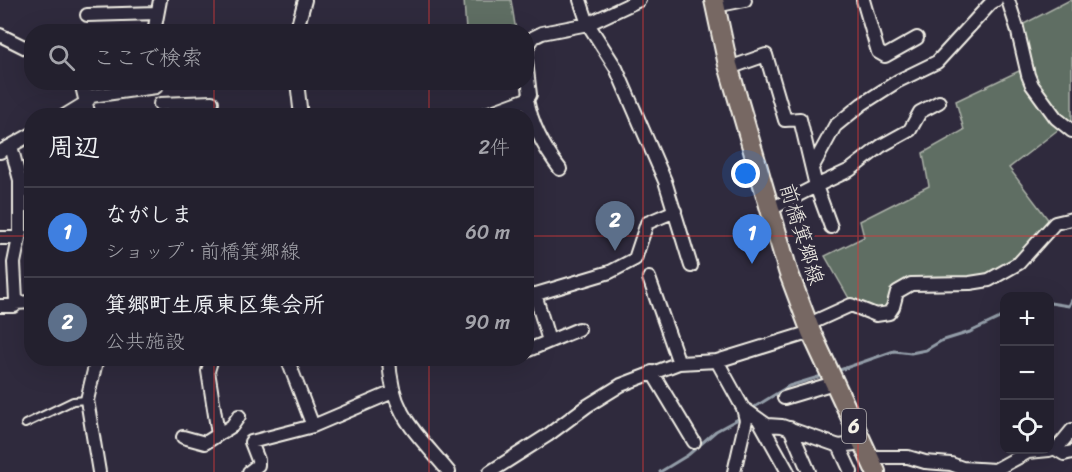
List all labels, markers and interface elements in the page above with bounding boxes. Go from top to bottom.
search box [24,24,534,90]
text: ここで検索 [93,38,203,77]
icon: search [45,41,78,74]
text: 周辺 [48,124,100,170]
text: 2件 [478,130,510,165]
your location [731,159,760,188]
street label: 前橋箕郷線 [768,178,836,290]
text: ながしま [105,195,193,234]
pin: 2 [596,202,634,251]
pin: 1 [732,214,771,264]
text: 1 [63,215,72,250]
text: 60 m [465,215,510,250]
text: ショップ · 前橋箕郷線 [105,234,300,269]
text: 箕郷町生原東区集会所 [105,285,325,324]
map controls [1000,292,1054,454]
button: + [1000,292,1054,346]
text: 2 [62,305,73,340]
text: 90 m [465,305,510,340]
text: 公共施設 [105,324,185,359]
button: − [1000,346,1054,400]
button: locate [1000,400,1054,454]
road number: 6 [842,409,866,443]

